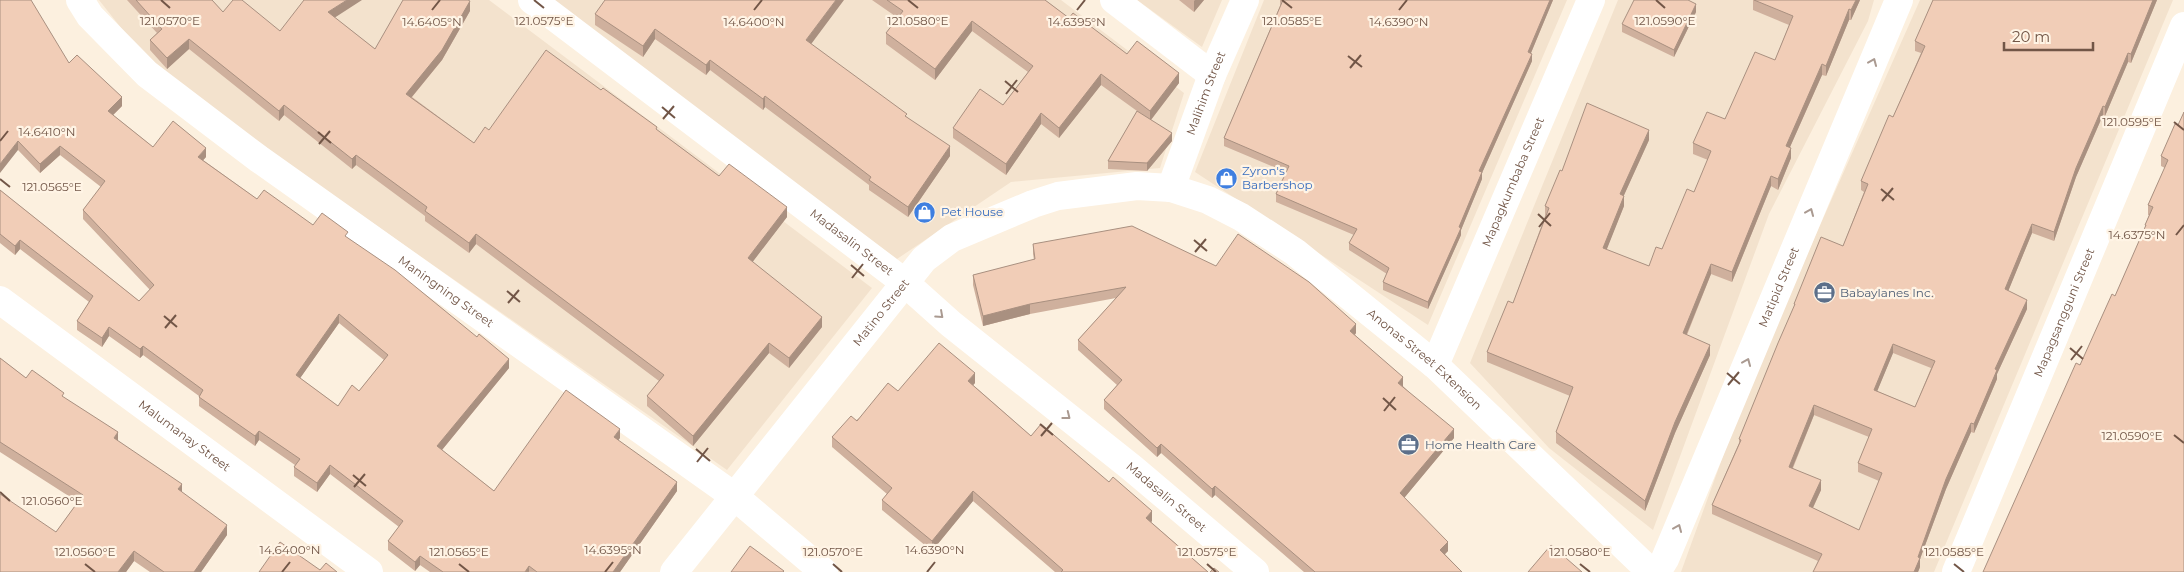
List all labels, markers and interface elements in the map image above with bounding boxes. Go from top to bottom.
text: 121.0570°E [140,13,200,28]
text: 121.0575°E [515,13,573,28]
text: 121.0580°E [887,13,949,28]
text: 121.0585°E [1262,13,1322,28]
text: 121.0590°E [1635,13,1695,28]
text: 14.6405°N [402,14,462,29]
text: 14.6400°N [724,14,784,29]
text: 14.6395°N [1048,14,1106,29]
text: 14.6390°N [1369,14,1429,29]
scale bar [2004,20,2093,52]
text: 20 m [2012,27,2050,46]
street label: Malihim Street [1183,49,1229,137]
one-way arrow [1867,59,1877,67]
text: 121.0595°E [2102,114,2162,129]
street label: Mapagkumbaba Street [1478,115,1547,249]
text: 14.6410°N [19,124,75,139]
place label: Zyron's Barbershop [1242,163,1313,192]
shop icon: Zyron's Barbershop [1214,166,1238,190]
text: 121.0565°E [22,179,82,194]
shop icon: Pet House [913,200,937,224]
place label: Pet House [941,204,1003,219]
street label: Madasalin Street [807,205,897,278]
one-way arrow [1804,208,1815,217]
text: 14.6375°N [2108,227,2166,242]
street label: Matipid Street [1755,244,1802,329]
street label: Mapagsangguni Street [2030,246,2097,379]
street label: Maningning Street [396,252,497,330]
street label: Matino Street [849,276,912,349]
office icon: Babaylanes Inc. [1812,281,1836,305]
place label: Babaylanes Inc. [1840,285,1934,300]
street label: Anonas Street Extension [1364,305,1485,413]
one-way arrow [935,309,944,318]
one-way arrow [1741,358,1752,367]
street label: Malumanay Street [136,397,234,474]
one-way arrow [1061,411,1070,419]
text: 121.0590°E [2102,428,2162,443]
office icon: Home Health Care [1397,433,1421,457]
place label: Home Health Care [1425,437,1536,452]
street label: Madasalin Street [1123,458,1210,535]
text: 121.0560°E [22,493,82,508]
one-way arrow [1672,524,1682,533]
text: 14.6400°N [260,542,320,557]
text: 14.6395°N [584,542,642,557]
text: 14.6390°N [905,542,965,557]
text: 121.0560°E [55,544,115,559]
text: 121.0565°E [429,544,489,559]
text: 121.0570°E [803,544,863,559]
text: 121.0575°E [1178,544,1236,559]
text: 121.0580°E [1549,544,1611,559]
text: 121.0585°E [1924,544,1984,559]

